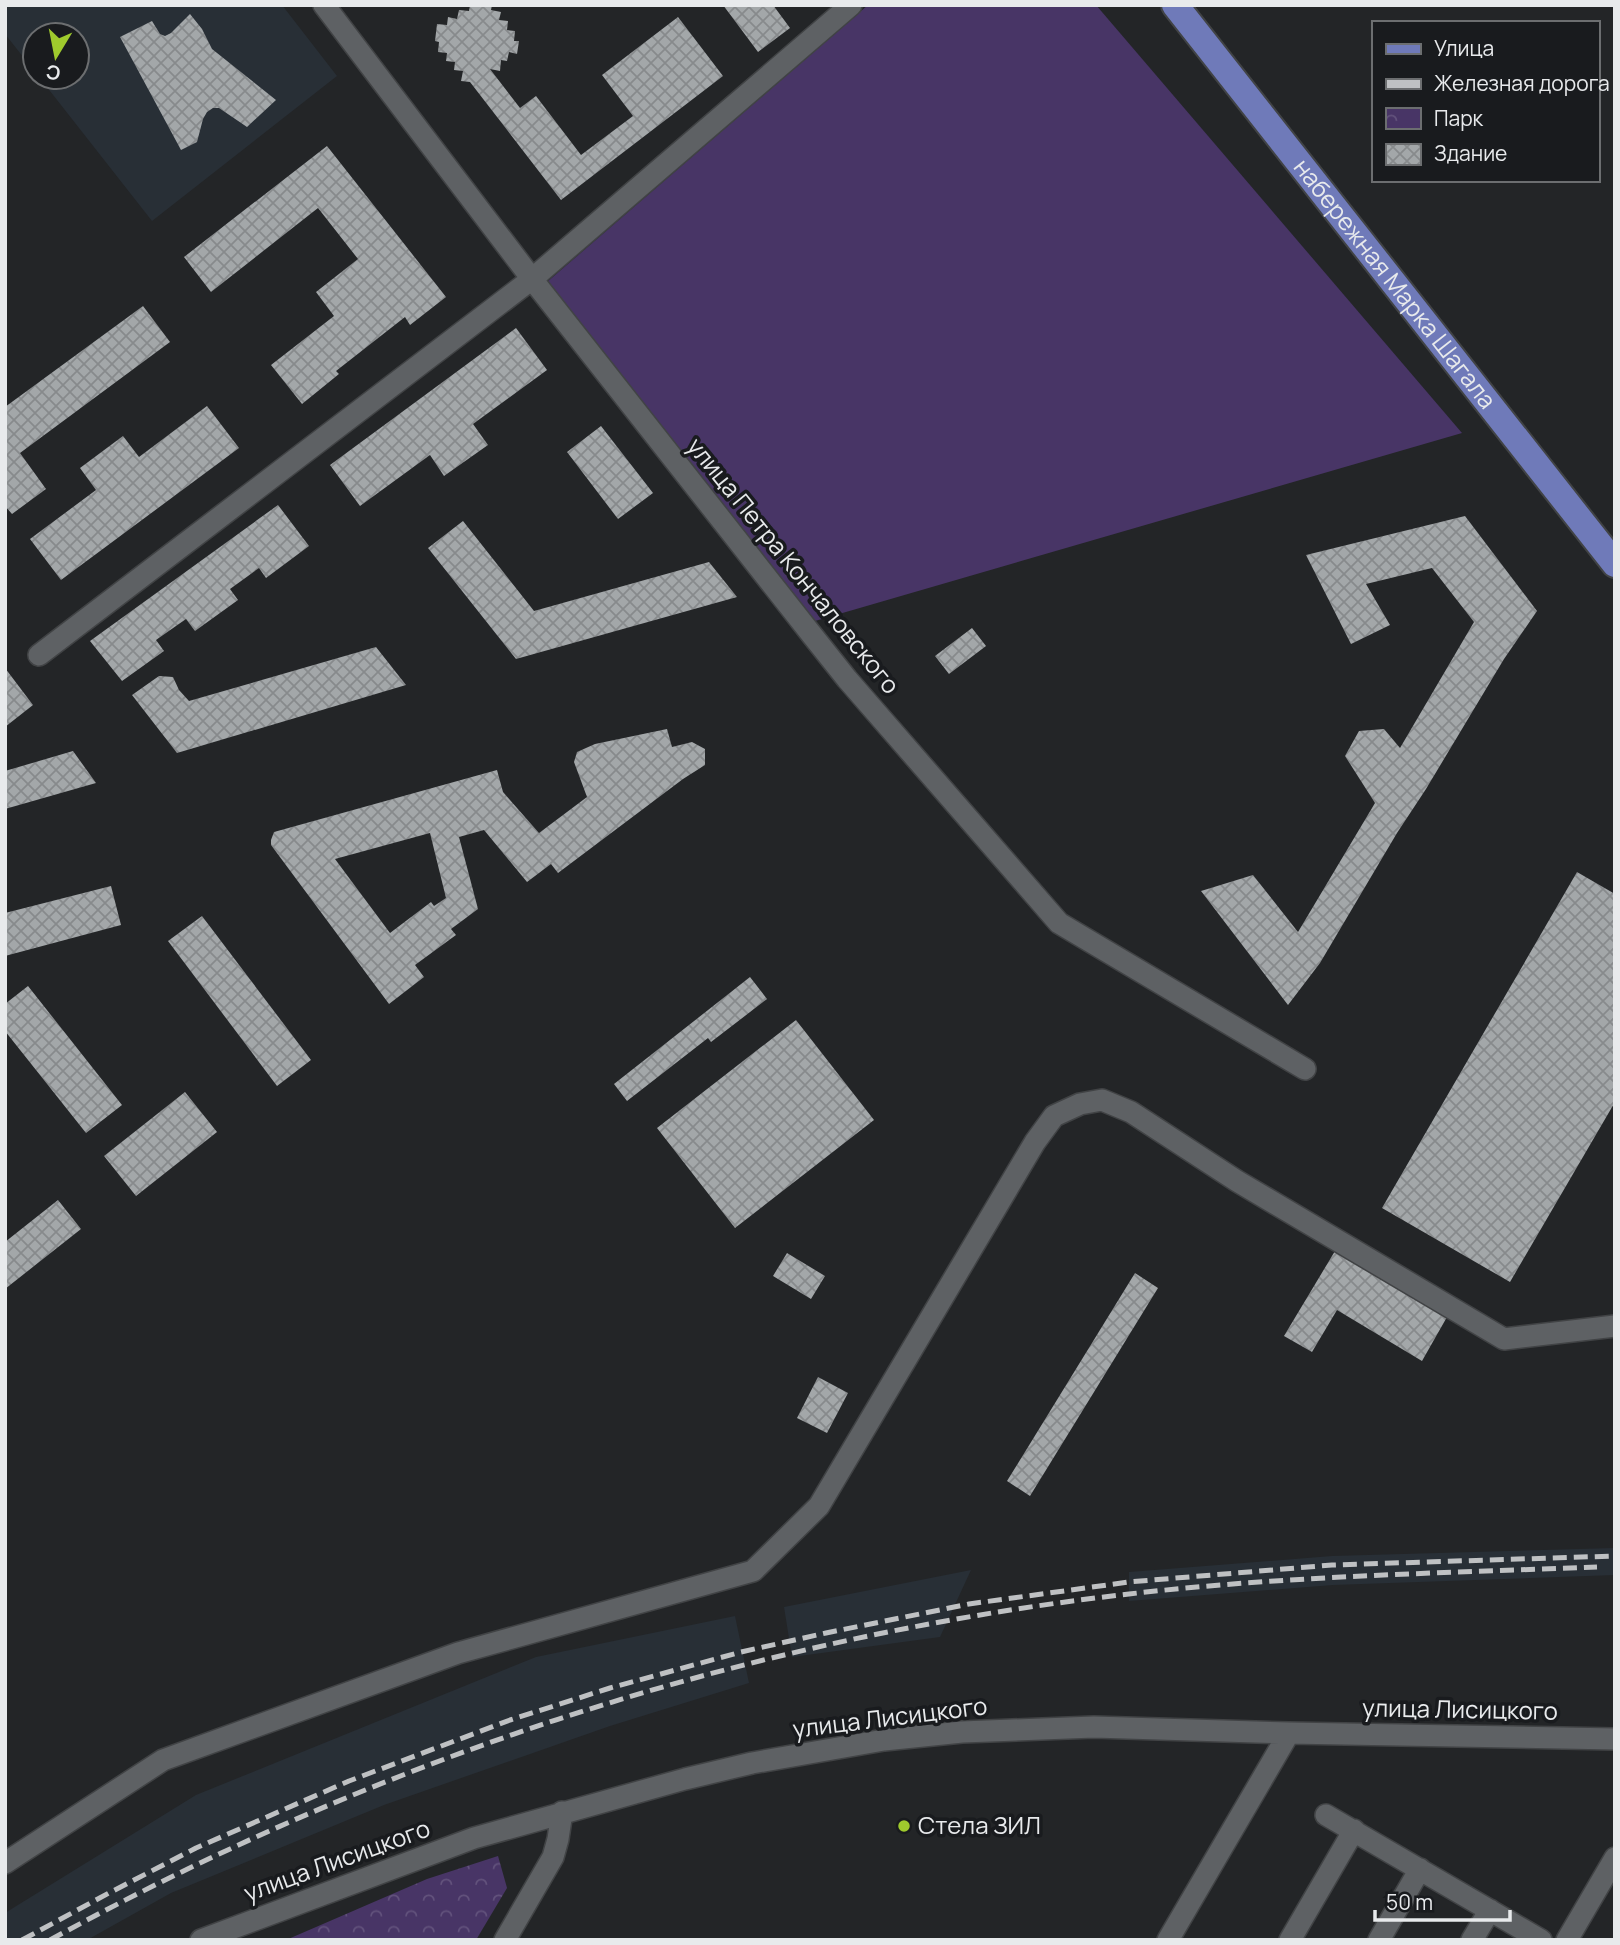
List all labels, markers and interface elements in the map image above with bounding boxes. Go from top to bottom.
north arrow [21,21,91,91]
legend [1372,21,1599,182]
text: Улица [1434,34,1494,62]
text: С [44,59,62,87]
text: Железная дорога [1434,69,1610,97]
text: Парк [1434,104,1484,132]
text: Здание [1434,139,1507,167]
street label: набережная Марка Шагала [1287,151,1505,415]
street label: улица Петра Кончаловского [680,430,908,700]
street label: улица Лисицкого [791,1688,989,1745]
street label: улица Лисицкого [1362,1690,1558,1727]
place label: Стела ЗИЛ [918,1808,1041,1841]
street label: улица Лисицкого [239,1811,434,1909]
marker: Стела ЗИЛ [896,1818,912,1834]
scale bar [1375,1878,1510,1922]
text: 50 m [1386,1888,1433,1916]

